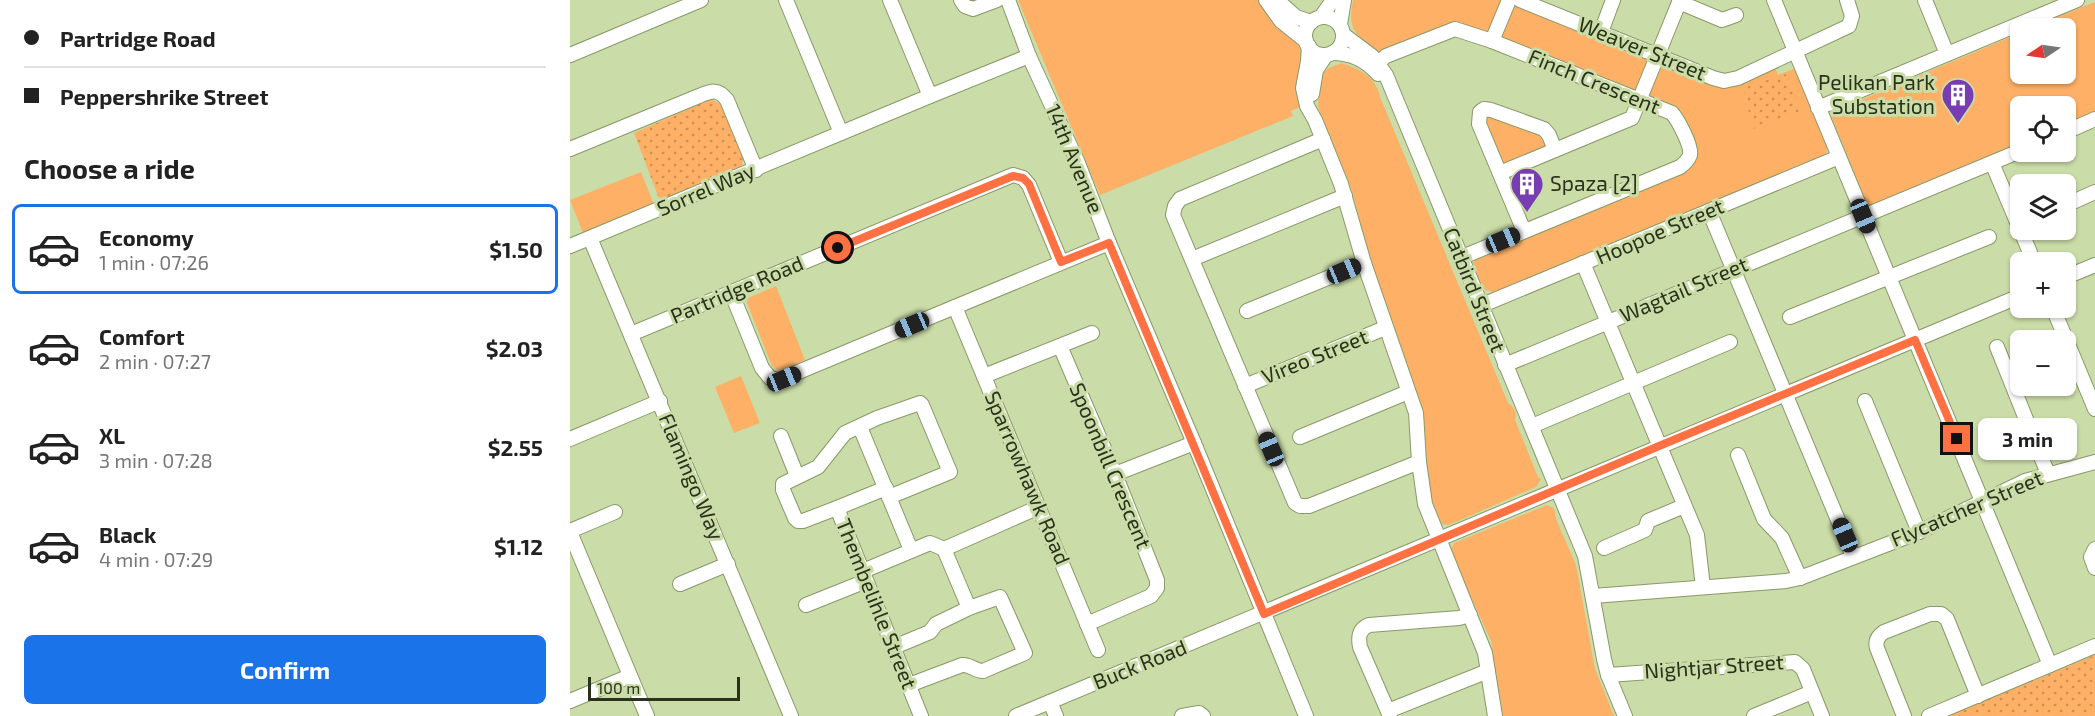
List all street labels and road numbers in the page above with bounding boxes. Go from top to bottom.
street label: Weaver Street [1575,11,1710,85]
street label: Finch Crescent [1525,43,1664,118]
street label: 14th Avenue [1041,100,1110,217]
street label: Sorrel Way [653,157,758,220]
street label: Hoopoe Street [1592,192,1727,269]
street label: Catbird Street [1439,224,1512,355]
street label: Partridge Road [666,249,807,328]
street label: Wagtail Street [1616,250,1751,327]
street label: Vireo Street [1258,323,1371,388]
street label: Spoonbill Crescent [1065,379,1158,552]
street label: Sparrowhawk Road [981,387,1076,568]
street label: Flamingo Way [654,409,730,544]
street label: Flycatcher Street [1887,464,2046,551]
street label: Thembelihle Street [832,515,923,692]
street label: Buck Road [1089,634,1190,694]
street label: Nightjar Street [1643,648,1785,684]

